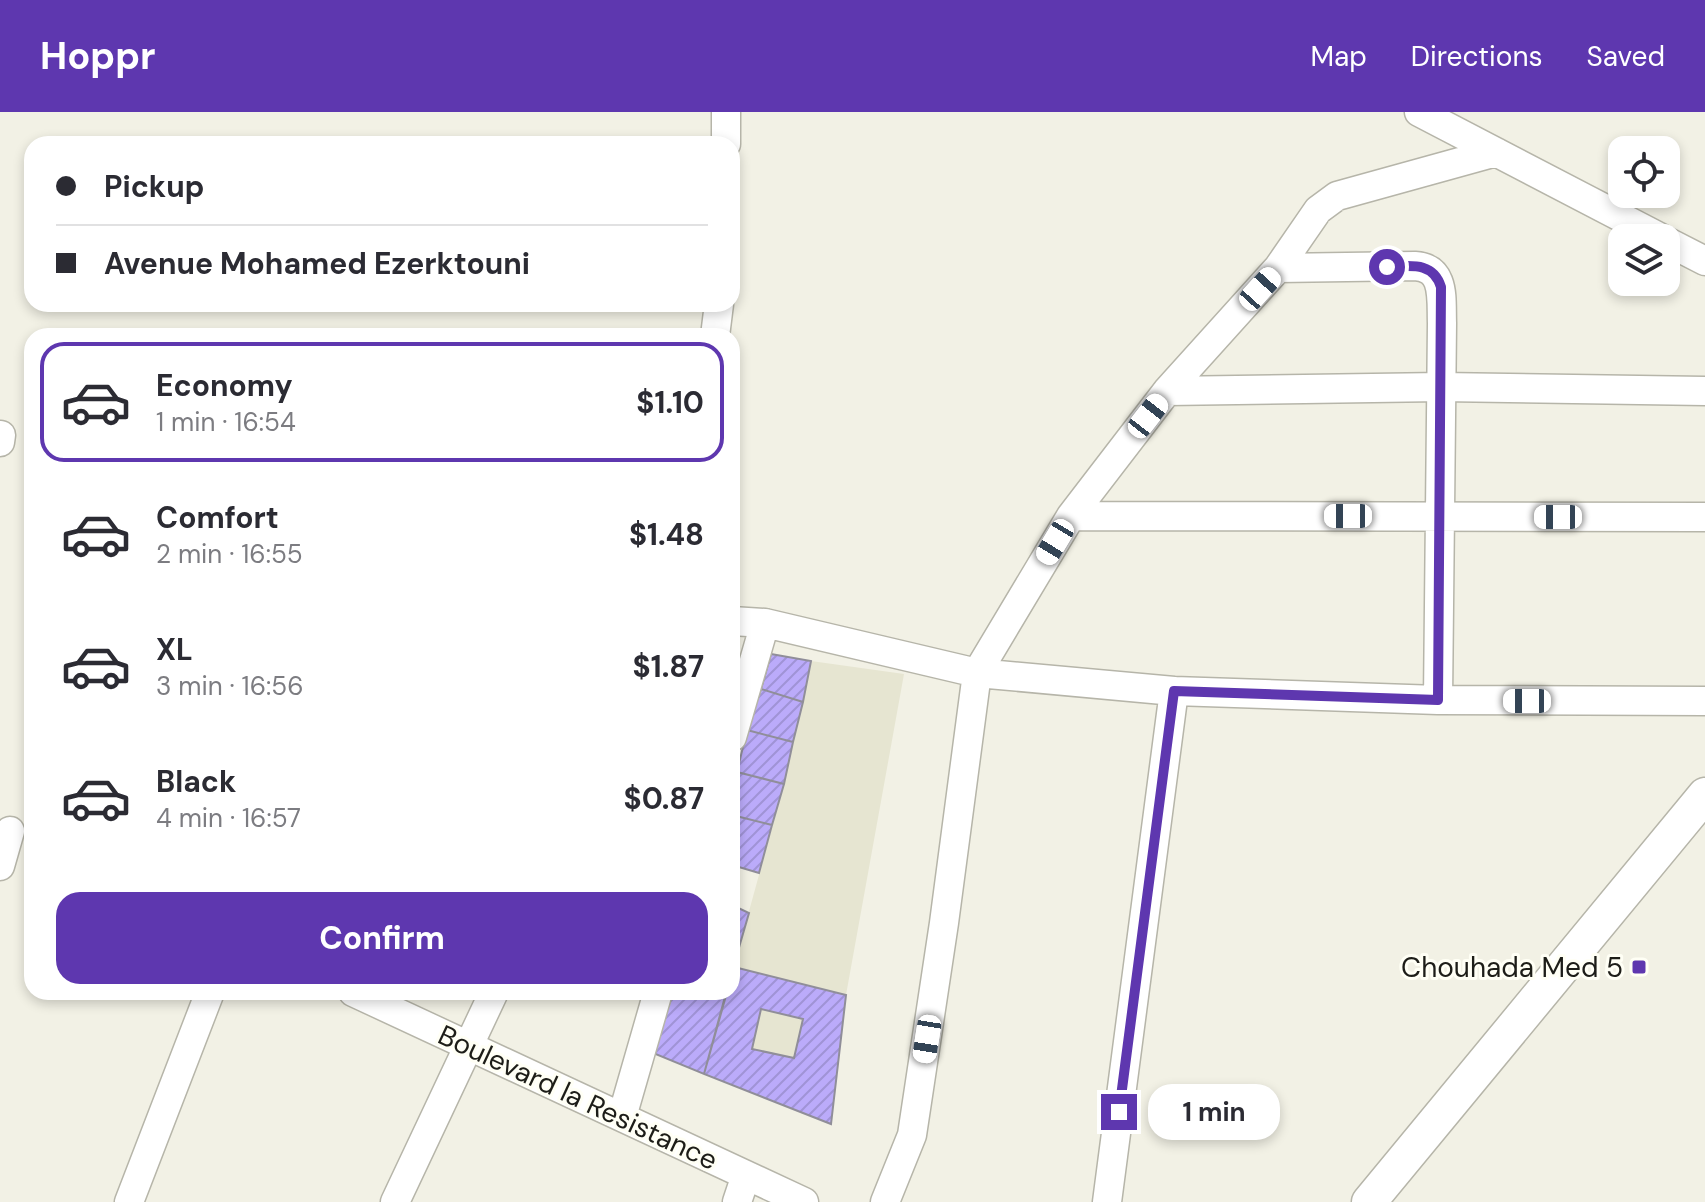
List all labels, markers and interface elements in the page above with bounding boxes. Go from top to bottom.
text: Hoppr [40,31,156,81]
text: Map [1310,38,1367,75]
text: Directions [1411,38,1543,75]
text: Saved [1587,38,1665,75]
map controls [1608,136,1680,296]
button: locate [1608,136,1680,208]
text: Pickup [104,167,204,206]
button: layers [1608,224,1680,296]
text: Avenue Mohamed Ezerktouni [104,244,530,283]
route start [1369,249,1405,285]
car [1235,263,1285,315]
icon: car [60,366,132,438]
text: Economy [156,366,293,405]
text: $1.10 [636,383,704,422]
car [1124,390,1172,442]
text: 1 min · 16:54 [156,405,296,439]
icon: car [60,498,132,570]
text: Comfort [156,498,279,537]
car [1324,504,1372,528]
car [1534,505,1582,529]
text: $1.48 [629,515,704,554]
car [1032,515,1078,569]
text: 2 min · 16:55 [156,537,303,571]
icon: car [60,630,132,702]
text: XL [156,630,193,669]
text: $1.87 [633,647,704,686]
text: 3 min · 16:56 [156,669,303,703]
car [1503,689,1551,713]
icon: car [60,762,132,834]
text: Black [156,762,236,801]
text: $0.87 [624,779,704,818]
text: 4 min · 16:57 [156,801,301,835]
button: Confirm [56,892,708,984]
place label: Chouhada Med 5 [1401,949,1623,986]
marker: Chouhada Med 5 [1630,958,1648,976]
car [911,1013,943,1065]
street label: Boulevard la Resistance [432,1016,723,1179]
callout: 1 min [1147,1084,1279,1140]
route end [1101,1094,1137,1130]
text: 1 min [1182,1095,1246,1129]

